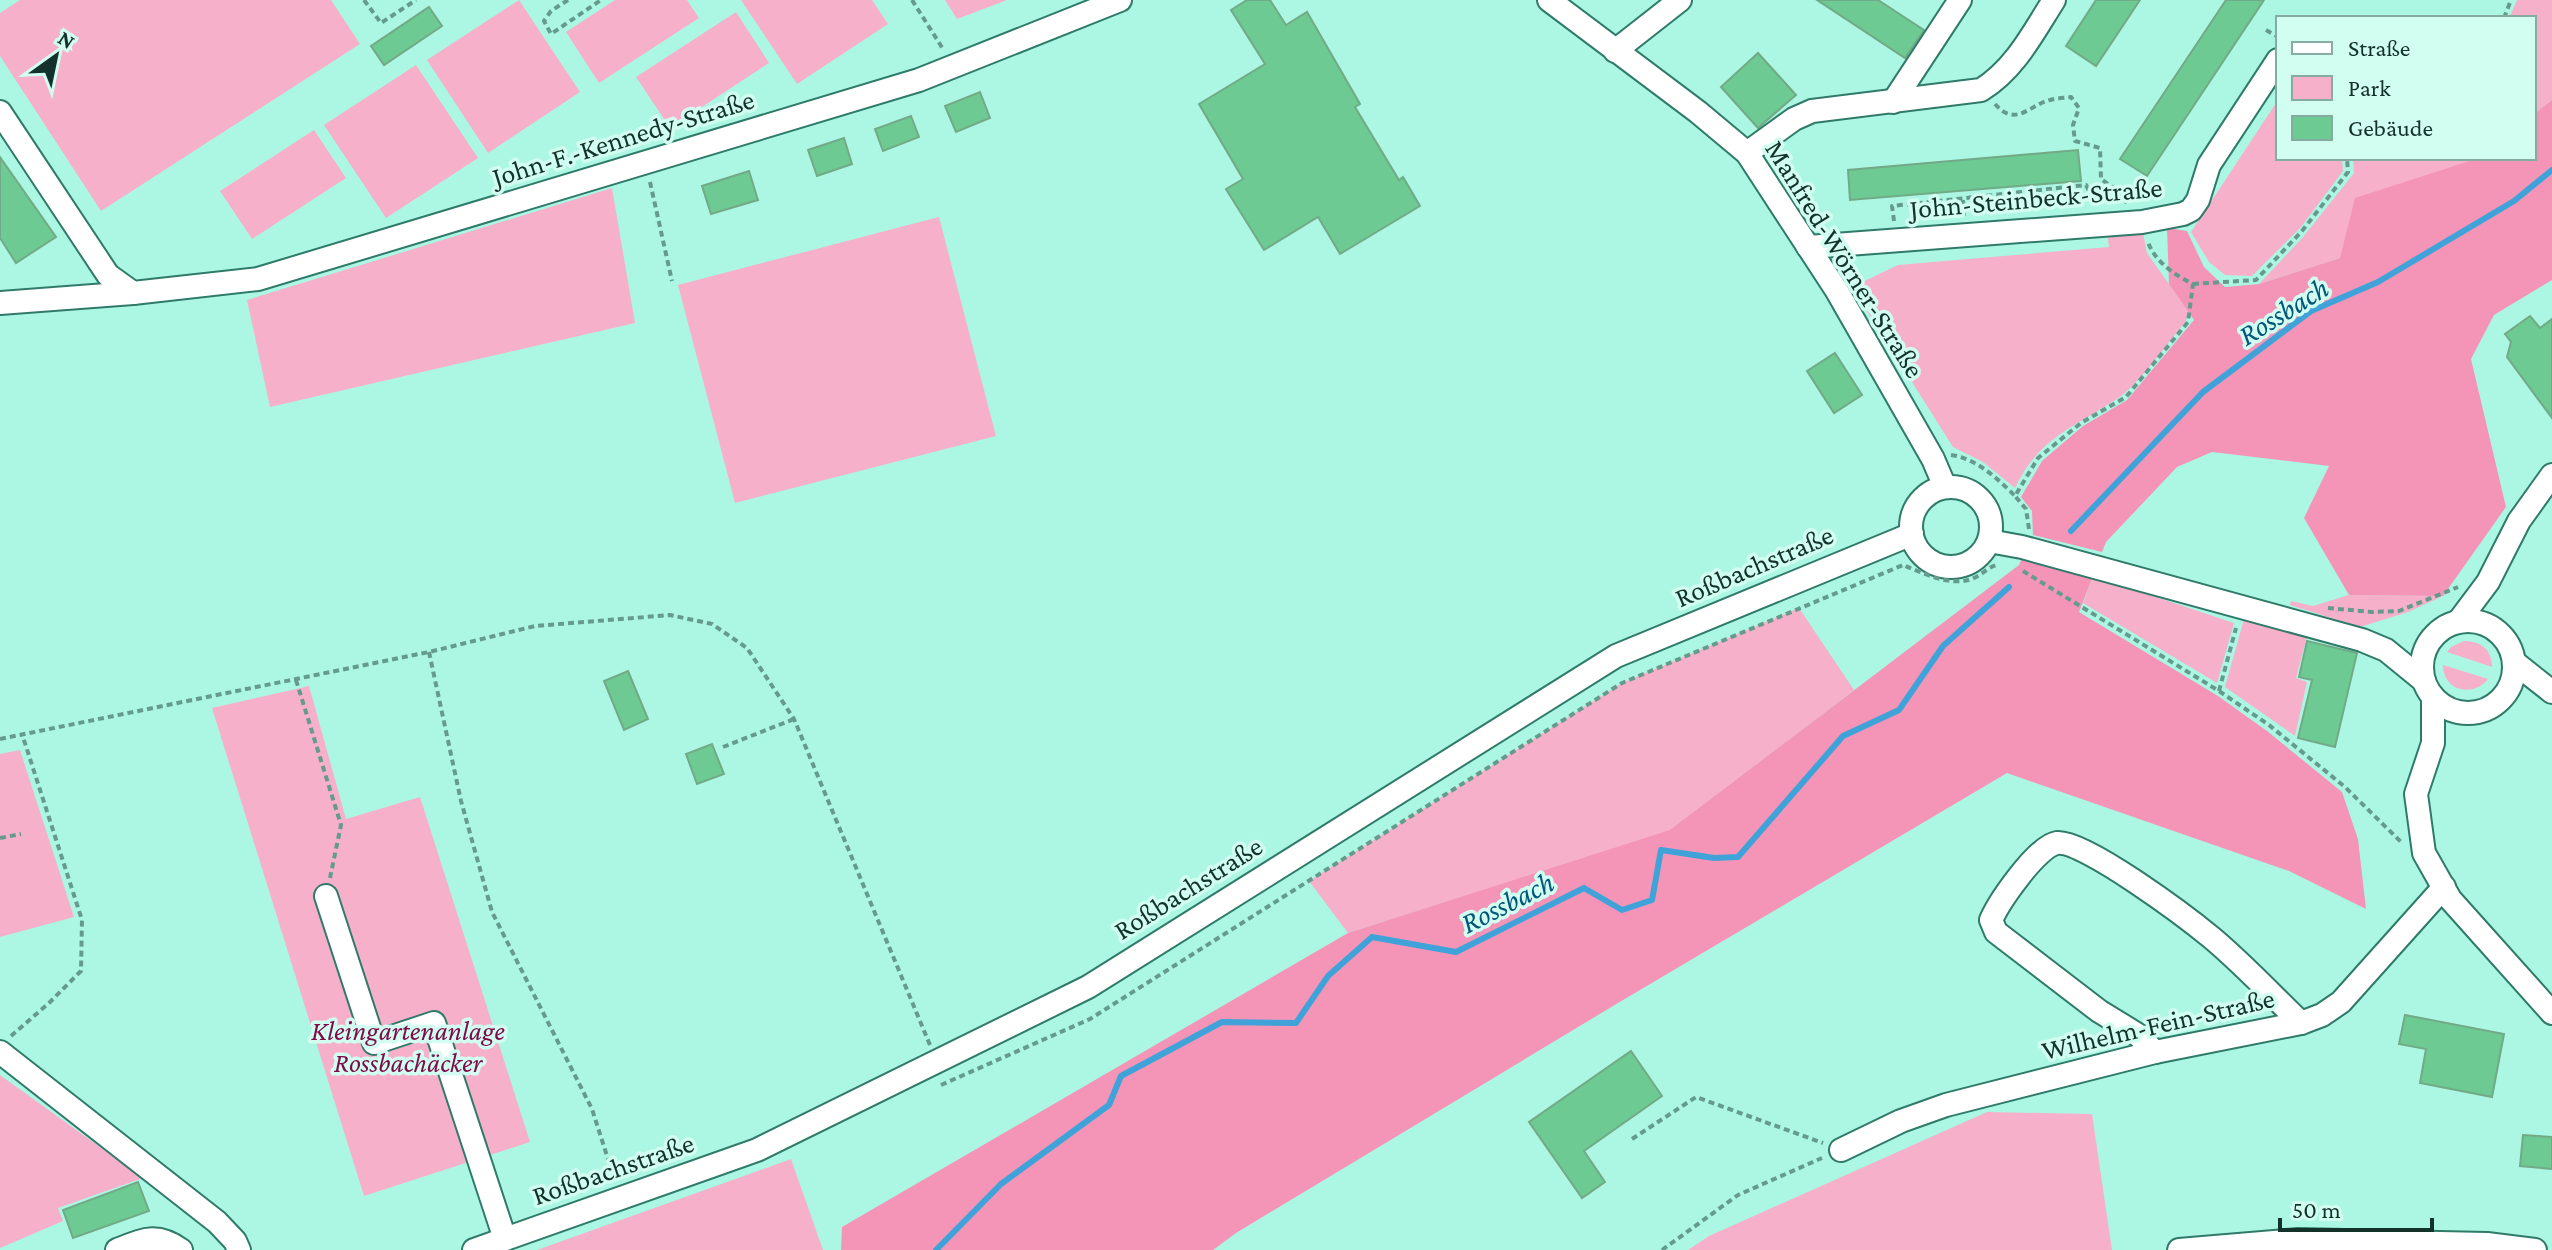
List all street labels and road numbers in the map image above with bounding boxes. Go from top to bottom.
street label: John-F.-Kennedy-Straße [485,83,758,193]
street label: Manfred-Wörner-Straße [1759,135,1931,383]
street label: John-Steinbeck-Straße [1905,172,2164,225]
street label: Roßbachstraße [1670,519,1838,613]
street label: Roßbachstraße [1108,830,1268,946]
street label: Wilhelm-Fein-Straße [2039,982,2277,1066]
street label: Roßbachstraße [528,1127,698,1211]

